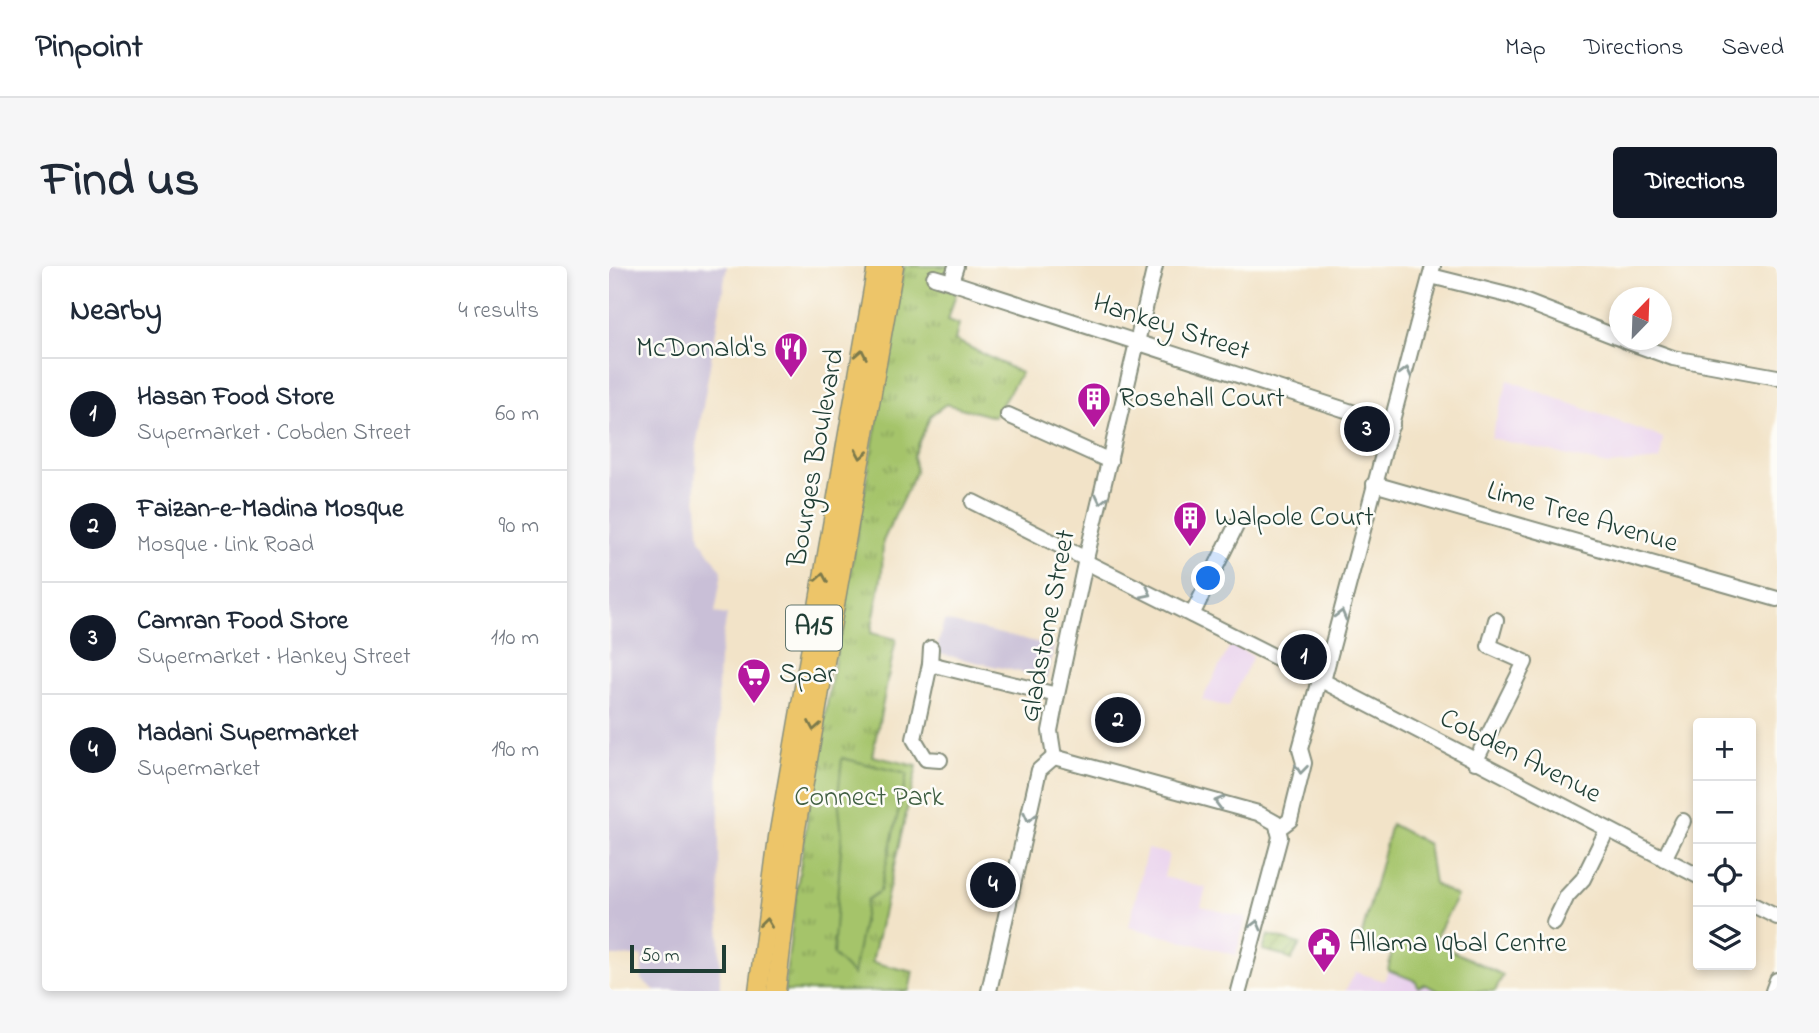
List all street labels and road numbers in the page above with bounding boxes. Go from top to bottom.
street label: Hankey Street [1087,283,1255,373]
street label: Bourges Boulevard [777,345,856,572]
street label: Lime Tree Avenue [1482,471,1683,565]
street label: Gladstone Street [1010,526,1088,726]
road number: A15 [786,606,842,650]
street label: Cobden Avenue [1432,699,1608,816]

